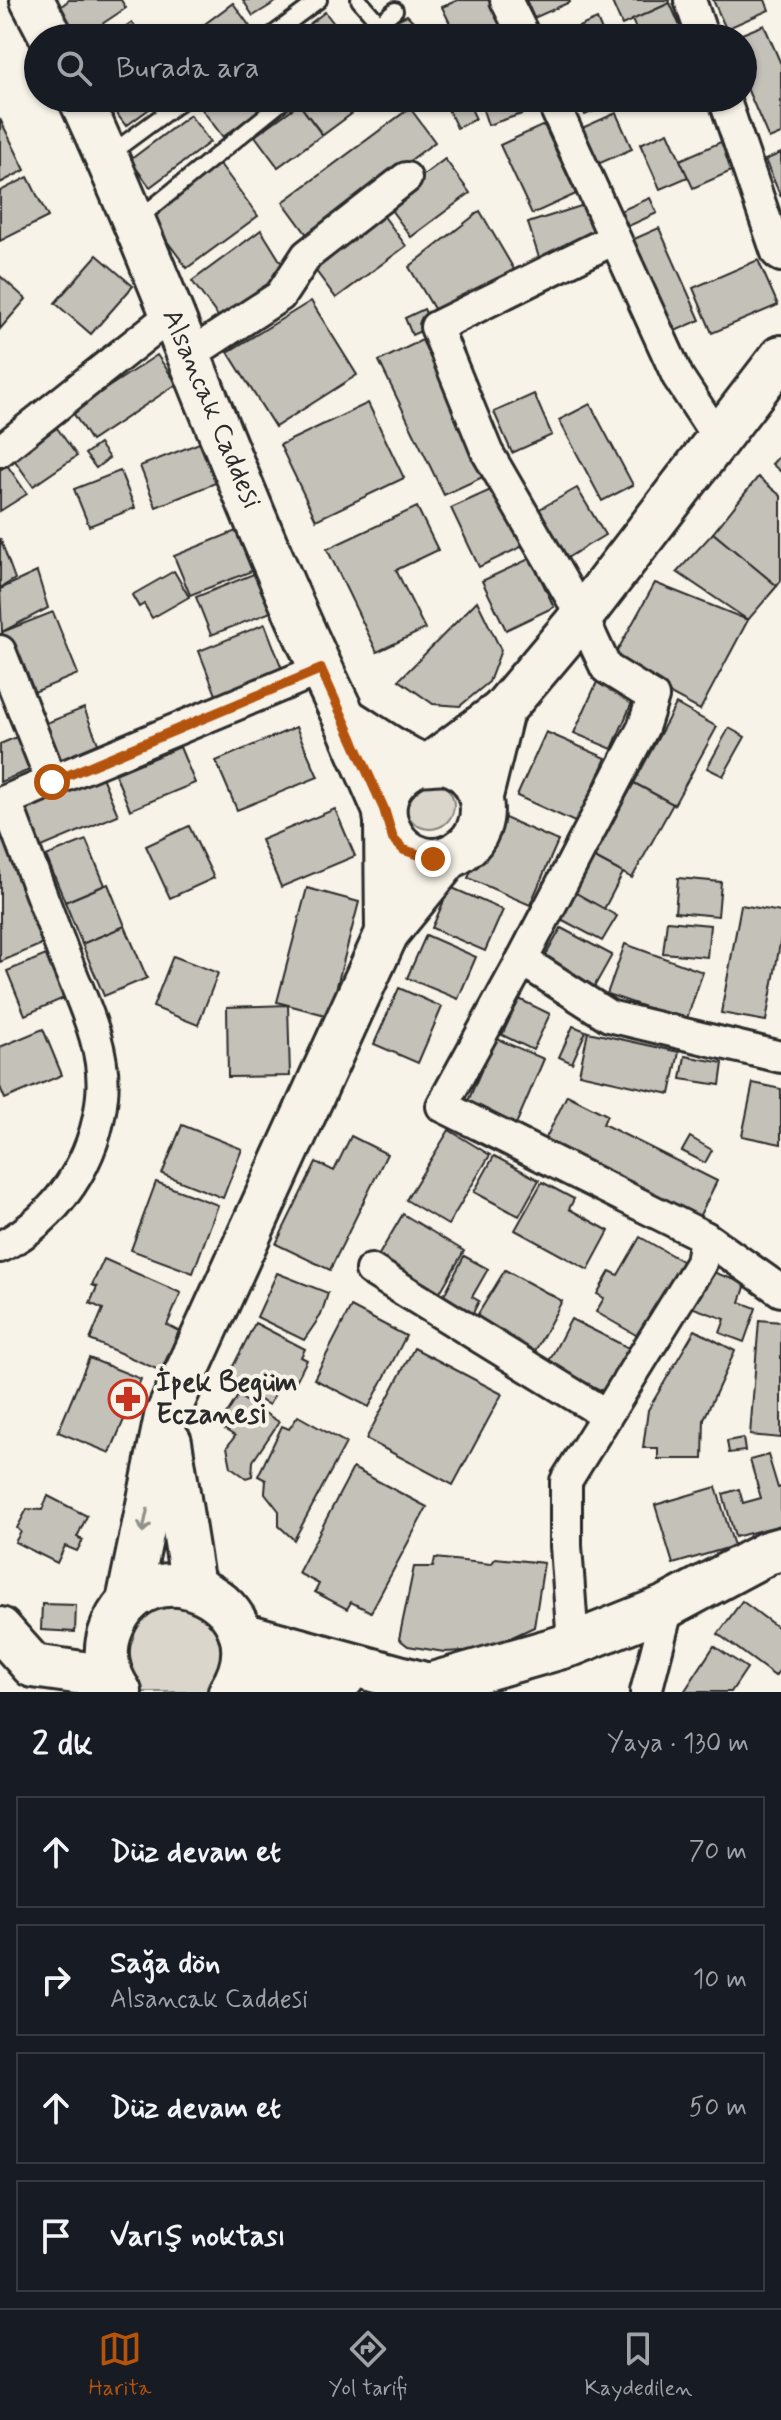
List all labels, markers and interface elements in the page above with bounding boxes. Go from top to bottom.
search box [24,24,757,112]
icon: search [52,46,96,90]
text: Burada ara [116,49,259,88]
street label: Alsancak Caddesi [152,304,270,514]
route start [34,764,70,800]
route end [415,841,451,877]
place label: İpek Begüm Eczanesi [156,1365,297,1434]
pharmacy icon: İpek Begüm Eczanesi [107,1378,149,1420]
one-way arrow [137,1507,152,1533]
text: 2 dk [32,1722,93,1767]
text: Yaya · 130 m [607,1727,749,1761]
icon: ahead [34,1830,78,1874]
text: Düz devam et [110,1833,281,1872]
text: 70 m [689,1835,747,1869]
text: Sağa dön [110,1944,220,1983]
icon: right [34,1958,78,2002]
text: 10 m [693,1963,747,1997]
text: Alsancak Caddesi [110,1983,308,2017]
icon: ahead [34,2086,78,2130]
text: Düz devam et [110,2089,281,2128]
text: 50 m [689,2091,747,2125]
icon: arrive [34,2214,78,2258]
text: Varış noktası [110,2217,286,2256]
tab: Harita [89,2327,152,2403]
tab: Yol tarifi [329,2327,407,2403]
tab: Kaydedilen [584,2327,692,2403]

